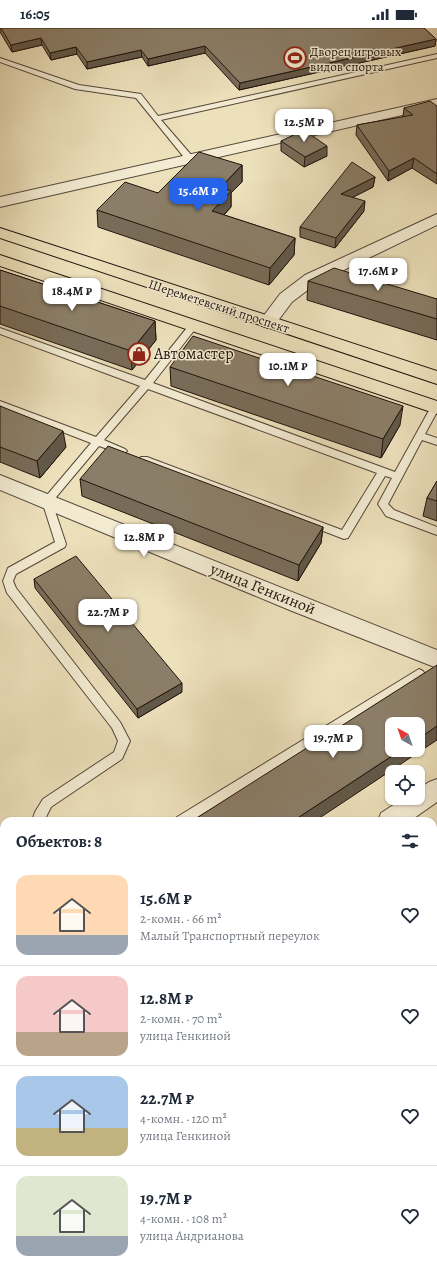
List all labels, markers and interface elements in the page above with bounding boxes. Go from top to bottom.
text: 16:05 [20,4,50,24]
place label: Дворец игровых видов спорта [310,43,402,75]
sports icon: Дворец игровых видов спорта [282,45,308,71]
pin: 12.5M ₽ [267,109,341,143]
text: 12.5M ₽ [284,113,324,130]
pin: 15.6M ₽ [161,178,235,212]
text: 15.6M ₽ [178,182,218,199]
pin: 17.6M ₽ [341,258,415,292]
text: 17.6M ₽ [358,262,398,279]
street label: Шереметевский проспект [146,275,292,337]
pin: 18.4M ₽ [35,278,109,312]
text: 18.4M ₽ [52,282,92,299]
shop icon: Автомастер [126,341,152,367]
place label: Автомастер [153,343,234,365]
pin: 10.1M ₽ [251,353,325,387]
text: 10.1M ₽ [268,357,308,374]
pin: 12.8M ₽ [107,524,181,558]
text: 12.8M ₽ [124,528,164,545]
street label: улица Генкиной [206,557,319,620]
pin: 22.7M ₽ [71,599,145,633]
text: 22.7M ₽ [87,603,129,620]
north arrow [385,717,425,757]
map controls [385,717,425,805]
pin: 19.7M ₽ [296,725,370,759]
text: 19.7M ₽ [313,729,353,746]
button: locate [385,765,425,805]
text: Объектов: 8 [16,830,102,853]
icon: filters [399,830,421,852]
text: 15.6M ₽ [140,887,192,910]
icon: home [48,891,96,939]
icon: heart [399,904,421,926]
text: 2-комн. · 66 m² [140,910,222,927]
text: Малый Транспортный переулок [140,927,320,944]
text: 12.8M ₽ [140,987,193,1010]
icon: home [48,992,96,1040]
icon: heart [399,1005,421,1027]
text: 2-комн. · 70 m² [140,1010,222,1027]
text: улица Генкиной [140,1027,231,1044]
text: 22.7M ₽ [140,1087,194,1110]
icon: home [48,1092,96,1140]
icon: heart [399,1105,421,1127]
text: 4-комн. · 120 m² [140,1110,227,1127]
text: улица Генкиной [140,1127,231,1144]
text: 19.7M ₽ [140,1187,192,1210]
icon: home [48,1192,96,1240]
icon: heart [399,1205,421,1227]
text: 4-комн. · 108 m² [140,1210,227,1227]
text: улица Андрианова [140,1227,244,1244]

